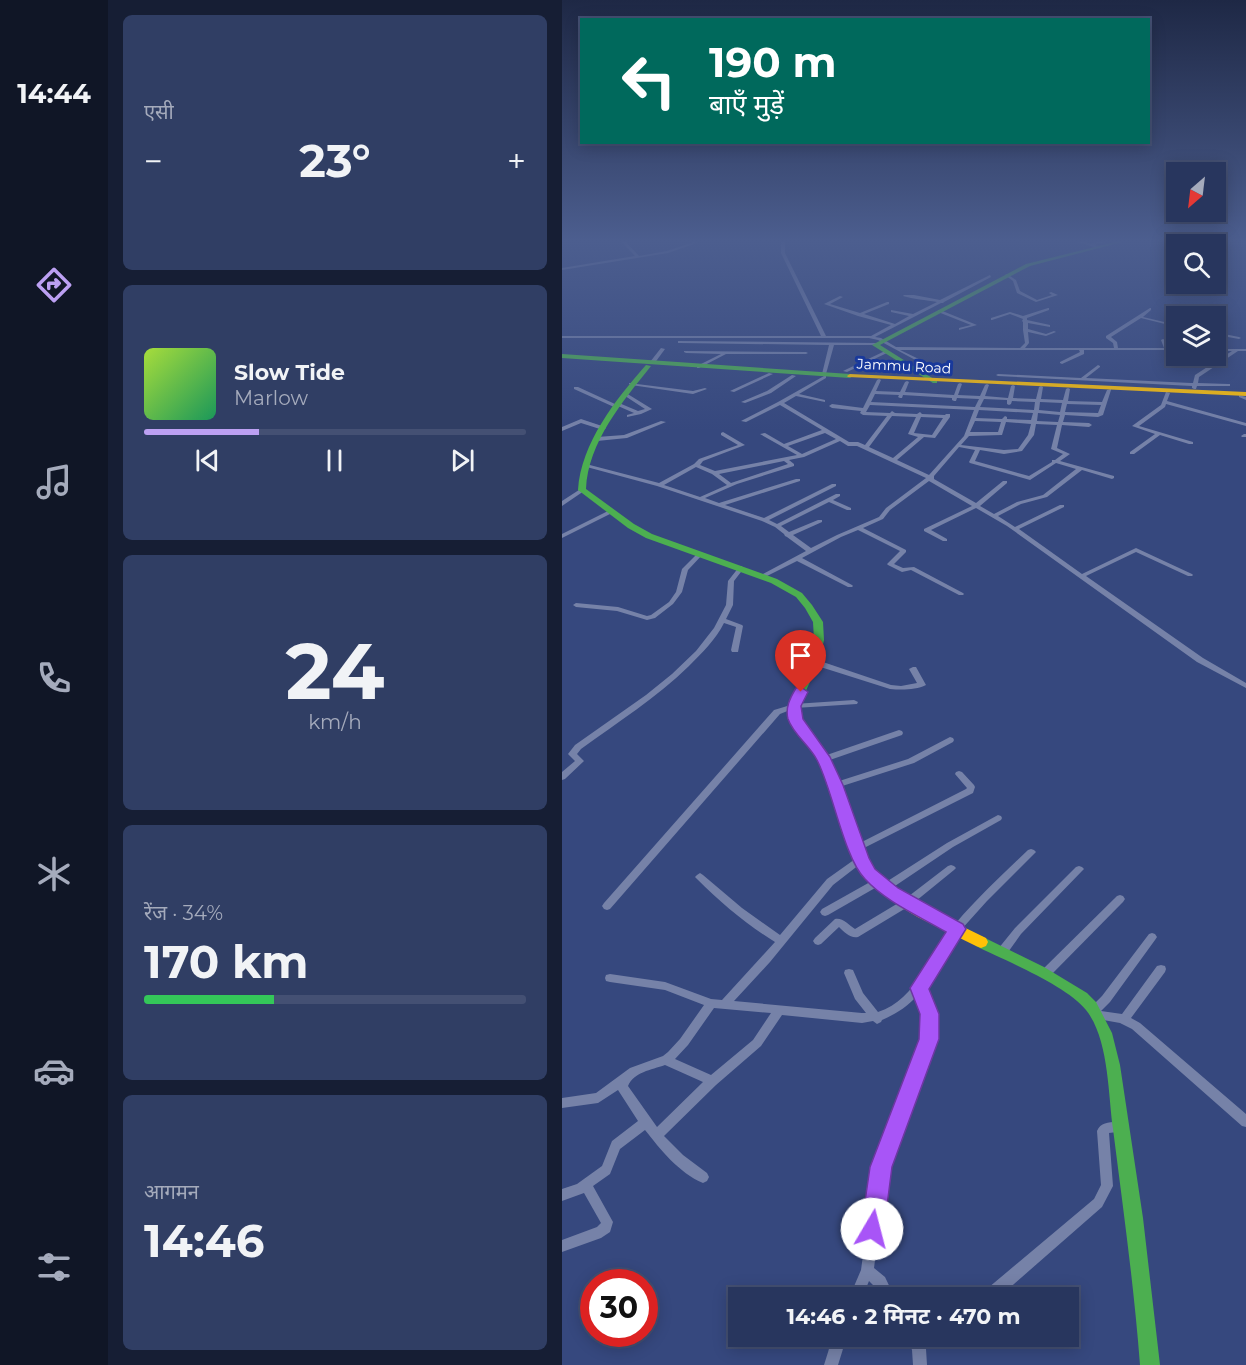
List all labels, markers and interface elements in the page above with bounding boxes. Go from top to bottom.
text: 190 m [709,36,837,88]
icon: left [610,42,688,120]
text: 14:44 [17,77,91,110]
text: बाएँ मुड़ें [709,88,784,121]
text: एसी [144,100,174,124]
text: 23° [299,133,371,188]
text: − [144,141,163,181]
text: + [507,141,526,181]
north arrow [1166,162,1226,222]
map controls [1166,162,1226,366]
button: search [1166,234,1226,294]
icon: directions [33,264,75,306]
button: layers [1166,306,1226,366]
street label: Jammu Road [855,354,952,377]
text: Slow Tide [234,359,345,386]
text: Marlow [234,386,308,410]
icon: previous [191,444,224,477]
icon: pause [318,444,351,477]
icon: next [446,444,479,477]
icon: music [33,461,75,503]
text: 24 [286,623,384,719]
pin [775,630,826,692]
icon: arrive [784,639,817,672]
icon: phone [33,657,75,699]
text: km/h [308,710,362,734]
icon: climate [33,853,75,895]
text: रेंज · 34% [144,901,223,925]
text: 170 km [144,934,308,989]
icon: car [33,1050,75,1092]
text: आगमन [144,1180,199,1204]
position arrow [840,1197,904,1261]
text: 14:46 [144,1213,264,1268]
icon: filters [33,1246,75,1288]
speed limit sign: 30 [580,1269,658,1347]
text: 14:46 · 2 मिनट · 470 m [786,1303,1021,1330]

